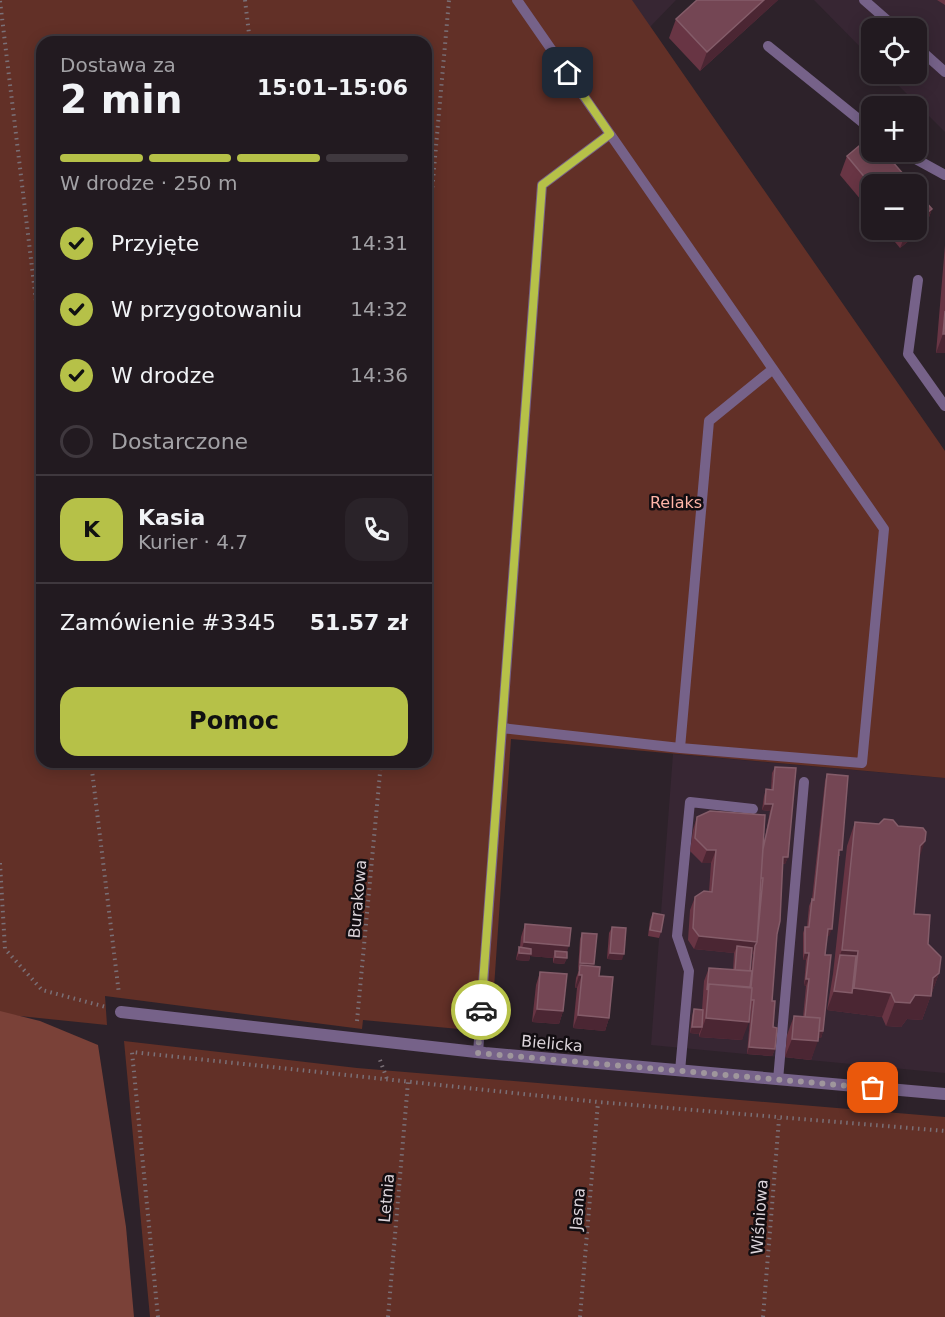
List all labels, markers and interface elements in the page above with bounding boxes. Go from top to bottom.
map controls [861,18,927,240]
button: locate [861,18,927,84]
pin [542,47,593,98]
text: Dostawa za [60,53,176,77]
icon: home [551,56,584,89]
text: 15:01–15:06 [257,75,408,100]
text: 2 min [60,77,182,122]
button: + [861,96,927,162]
text: W drodze · 250 m [60,171,237,195]
button: − [861,174,927,240]
icon: check [60,227,93,260]
text: Przyjęte [111,231,199,256]
text: 14:31 [350,231,408,255]
icon: check [60,293,93,326]
text: W przygotowaniu [111,297,302,322]
text: 14:32 [350,297,408,321]
icon: check [60,359,93,392]
text: W drodze [111,363,215,388]
text: 14:36 [350,363,408,387]
text: Dostarczone [111,429,248,454]
park label: Relaks [650,493,702,512]
button: phone [345,498,408,561]
text: Kasia [138,505,205,530]
text: K [83,517,100,542]
text: Kurier · 4.7 [138,530,248,554]
text: Zamówienie #3345 [60,610,276,635]
text: 51.57 zł [310,610,408,635]
button: Pomoc [60,687,408,756]
street label: Burakowa [345,859,370,939]
courier [451,980,511,1040]
icon: car [465,994,498,1027]
street label: Bielicka [520,1031,584,1056]
pin [847,1062,898,1113]
icon: bag [856,1071,889,1104]
street label: Letnia [375,1173,398,1223]
street label: Wiśniowa [747,1179,772,1255]
street label: Jasna [566,1187,589,1232]

